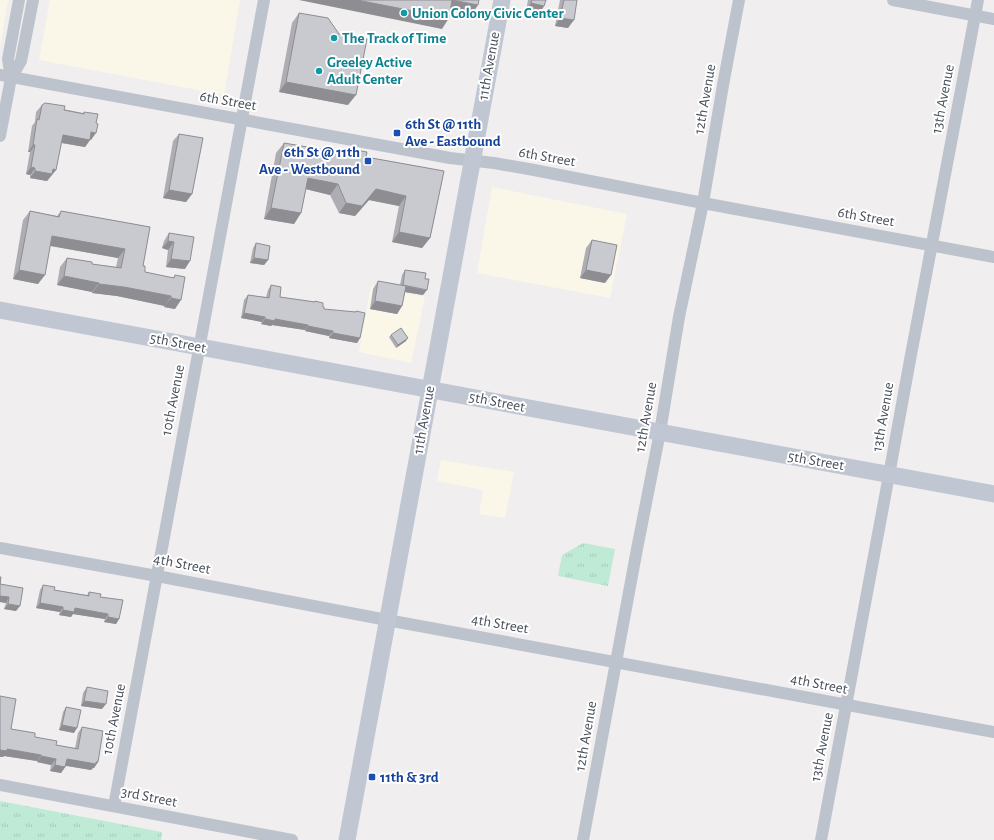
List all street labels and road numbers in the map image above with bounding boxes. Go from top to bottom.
street label: 11th Avenue [476,31,502,101]
street label: 12th Avenue [691,63,719,135]
street label: 13th Avenue [929,63,957,135]
street label: 6th Street [198,89,258,113]
street label: 6th Street [517,145,577,169]
street label: 6th Street [836,205,896,229]
street label: 5th Street [149,330,207,356]
street label: 10th Avenue [159,363,187,437]
street label: 12th Avenue [632,381,660,453]
street label: 13th Avenue [870,381,896,453]
street label: 11th Avenue [411,385,437,455]
street label: 5th Street [468,389,526,415]
street label: 5th Street [787,449,845,473]
street label: 4th Street [152,551,212,577]
street label: 4th Street [470,612,530,636]
street label: 4th Street [789,671,849,697]
street label: 10th Avenue [100,682,128,756]
street label: 12th Avenue [572,700,600,772]
street label: 13th Avenue [808,711,836,783]
street label: 3rd Street [120,784,178,810]

